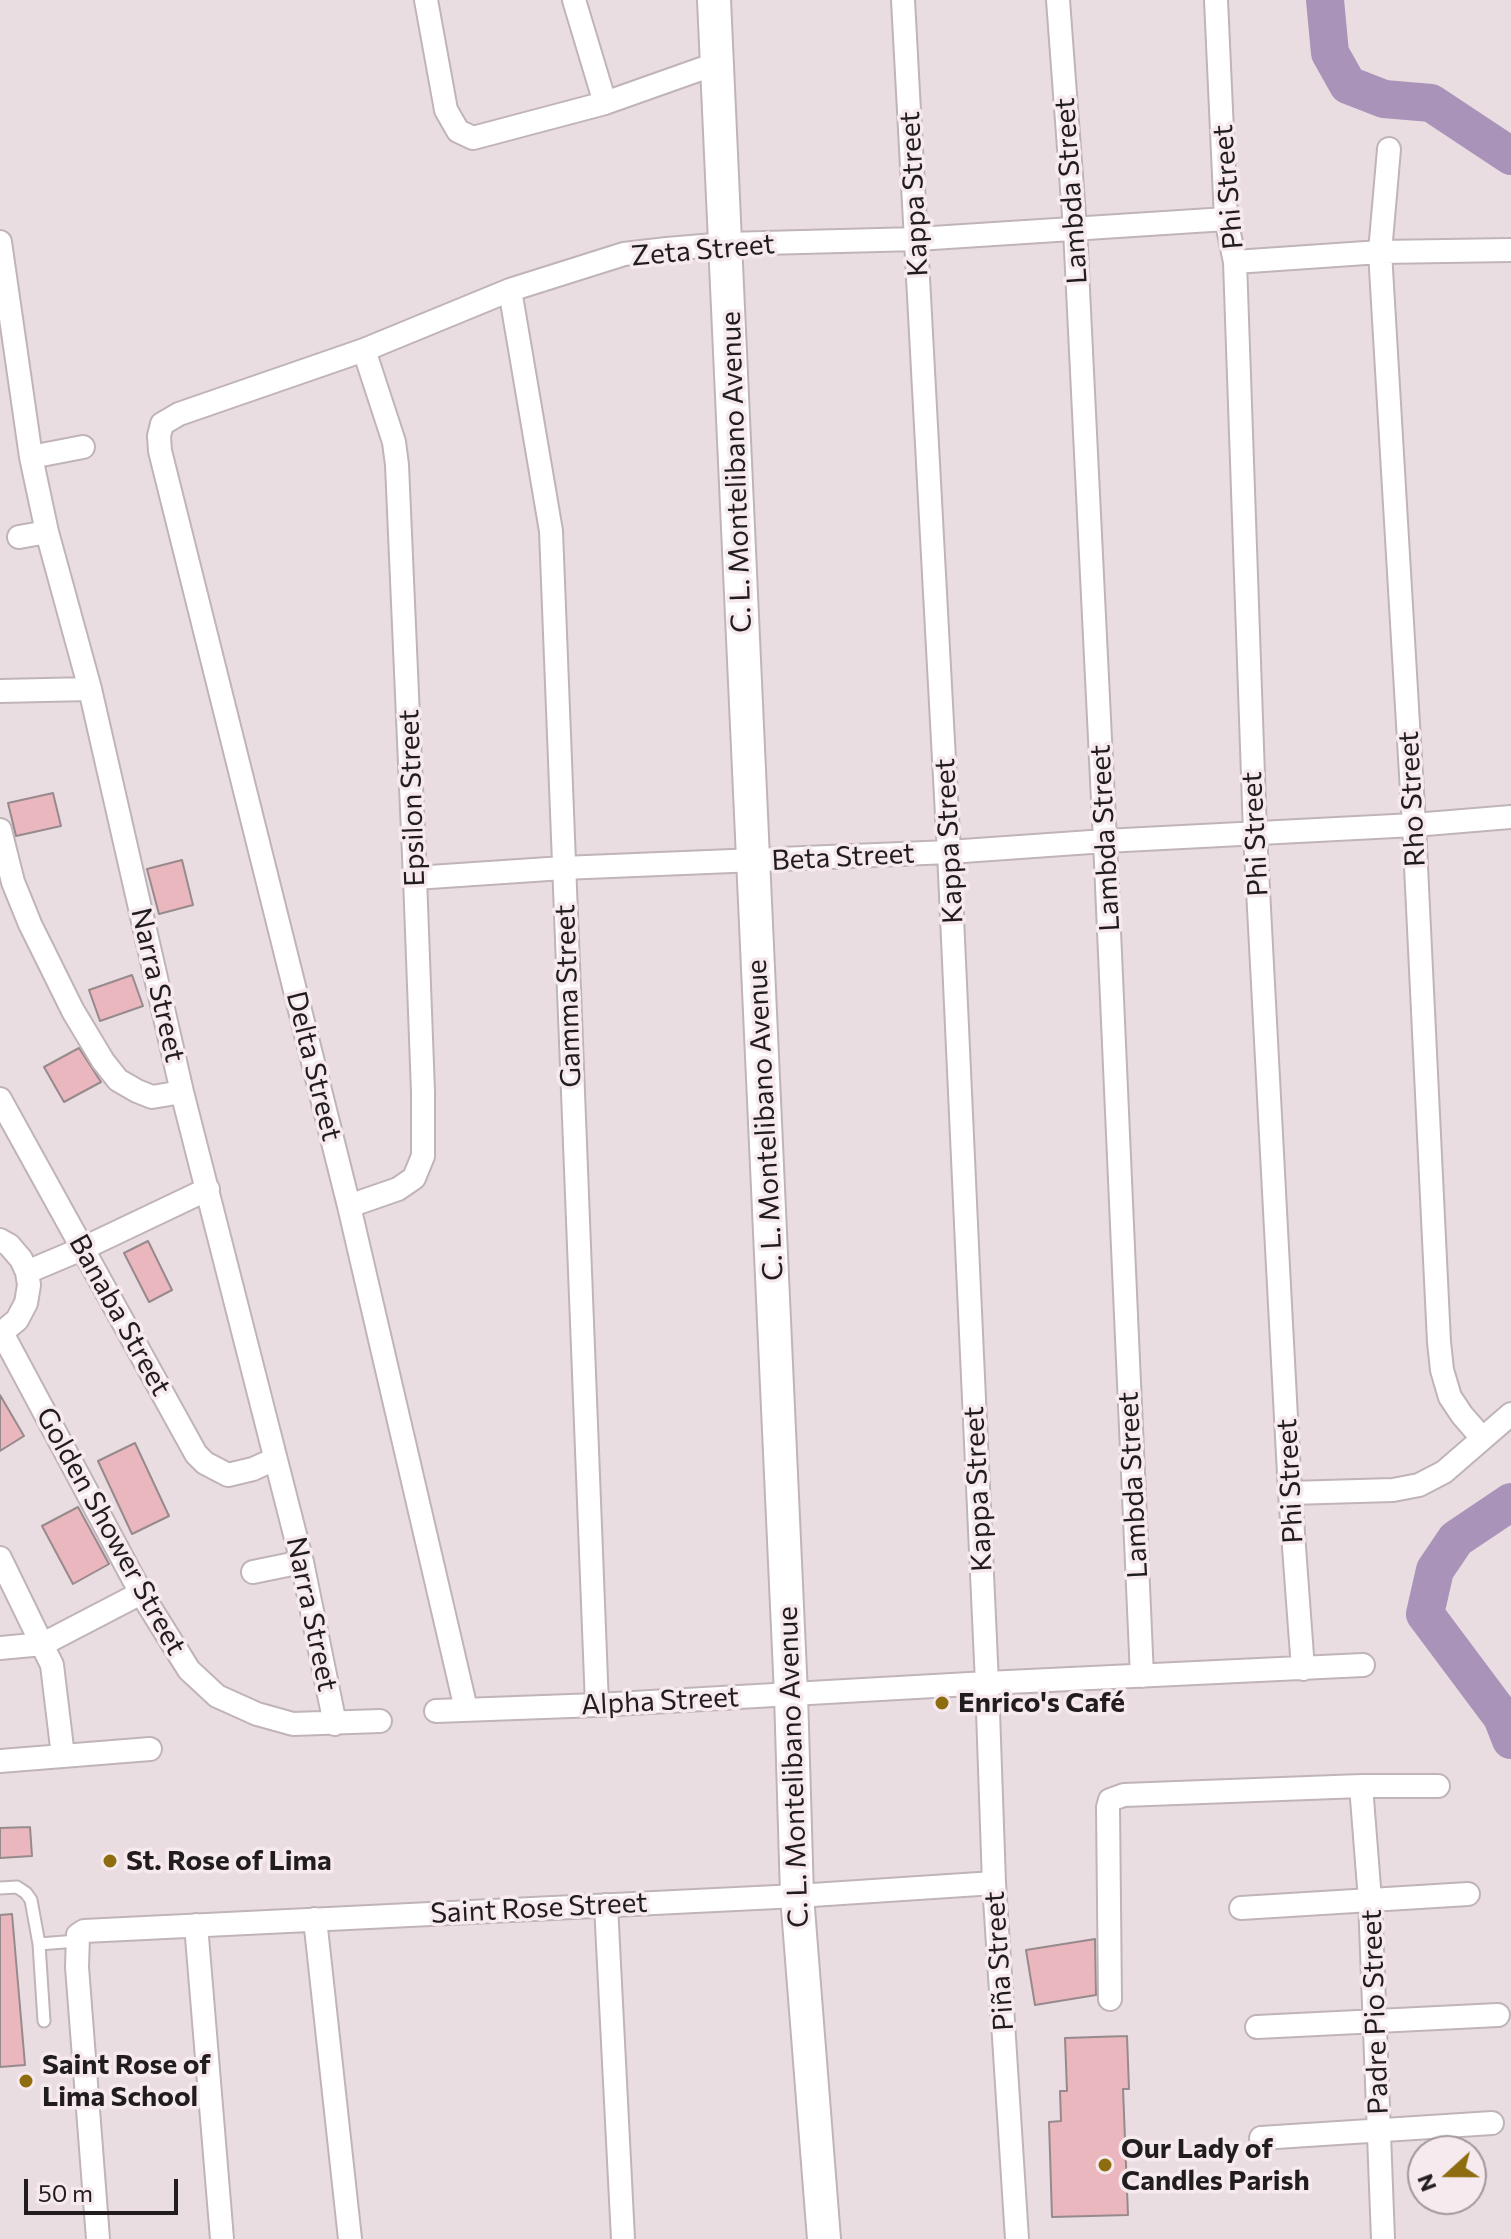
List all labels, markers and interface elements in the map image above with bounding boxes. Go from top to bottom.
street label: Lambda Street [1048,97,1094,285]
street label: Kappa Street [893,110,935,278]
street label: Phi Street [1206,123,1250,251]
street label: Zeta Street [630,227,776,273]
street label: C. L. Montelibano Avenue [714,311,758,633]
street label: Epsilon Street [392,709,432,887]
street label: Rho Street [1392,730,1432,868]
street label: Lambda Street [1083,744,1127,932]
street label: Kappa Street [928,757,970,925]
street label: Phi Street [1235,771,1275,897]
street label: Beta Street [771,836,915,878]
street label: Gamma Street [548,904,588,1088]
street label: Narra Street [124,905,192,1065]
street label: C. L. Montelibano Avenue [740,958,790,1282]
street label: Delta Street [279,988,349,1144]
street label: Banaba Street [62,1229,178,1401]
street label: Lambda Street [1111,1391,1155,1579]
street label: Golden Shower Street [29,1401,193,1661]
street label: Kappa Street [957,1405,999,1573]
street label: Phi Street [1270,1418,1310,1544]
street label: Narra Street [279,1534,345,1694]
street label: C. L. Montelibano Avenue [771,1606,815,1928]
street label: Alpha Street [580,1680,740,1722]
place label: Enrico's Café [958,1686,1125,1720]
marker: Enrico's Café [933,1694,951,1712]
place label: St. Rose of Lima [126,1844,332,1878]
marker: St. Rose of Lima [101,1852,119,1870]
street label: Saint Rose Street [430,1886,648,1930]
street label: Piña Street [977,1890,1021,2032]
street label: Padre Pio Street [1355,1909,1395,2115]
place label: Saint Rose of Lima School [42,2048,211,2114]
marker: Saint Rose of Lima School [17,2072,35,2090]
place label: Our Lady of Candles Parish [1121,2132,1310,2198]
north arrow [1407,2135,1487,2215]
marker: Our Lady of Candles Parish [1096,2156,1114,2174]
scale bar [28,2163,182,2213]
text: N [1410,2171,1442,2196]
text: 50 m [38,2178,93,2207]

